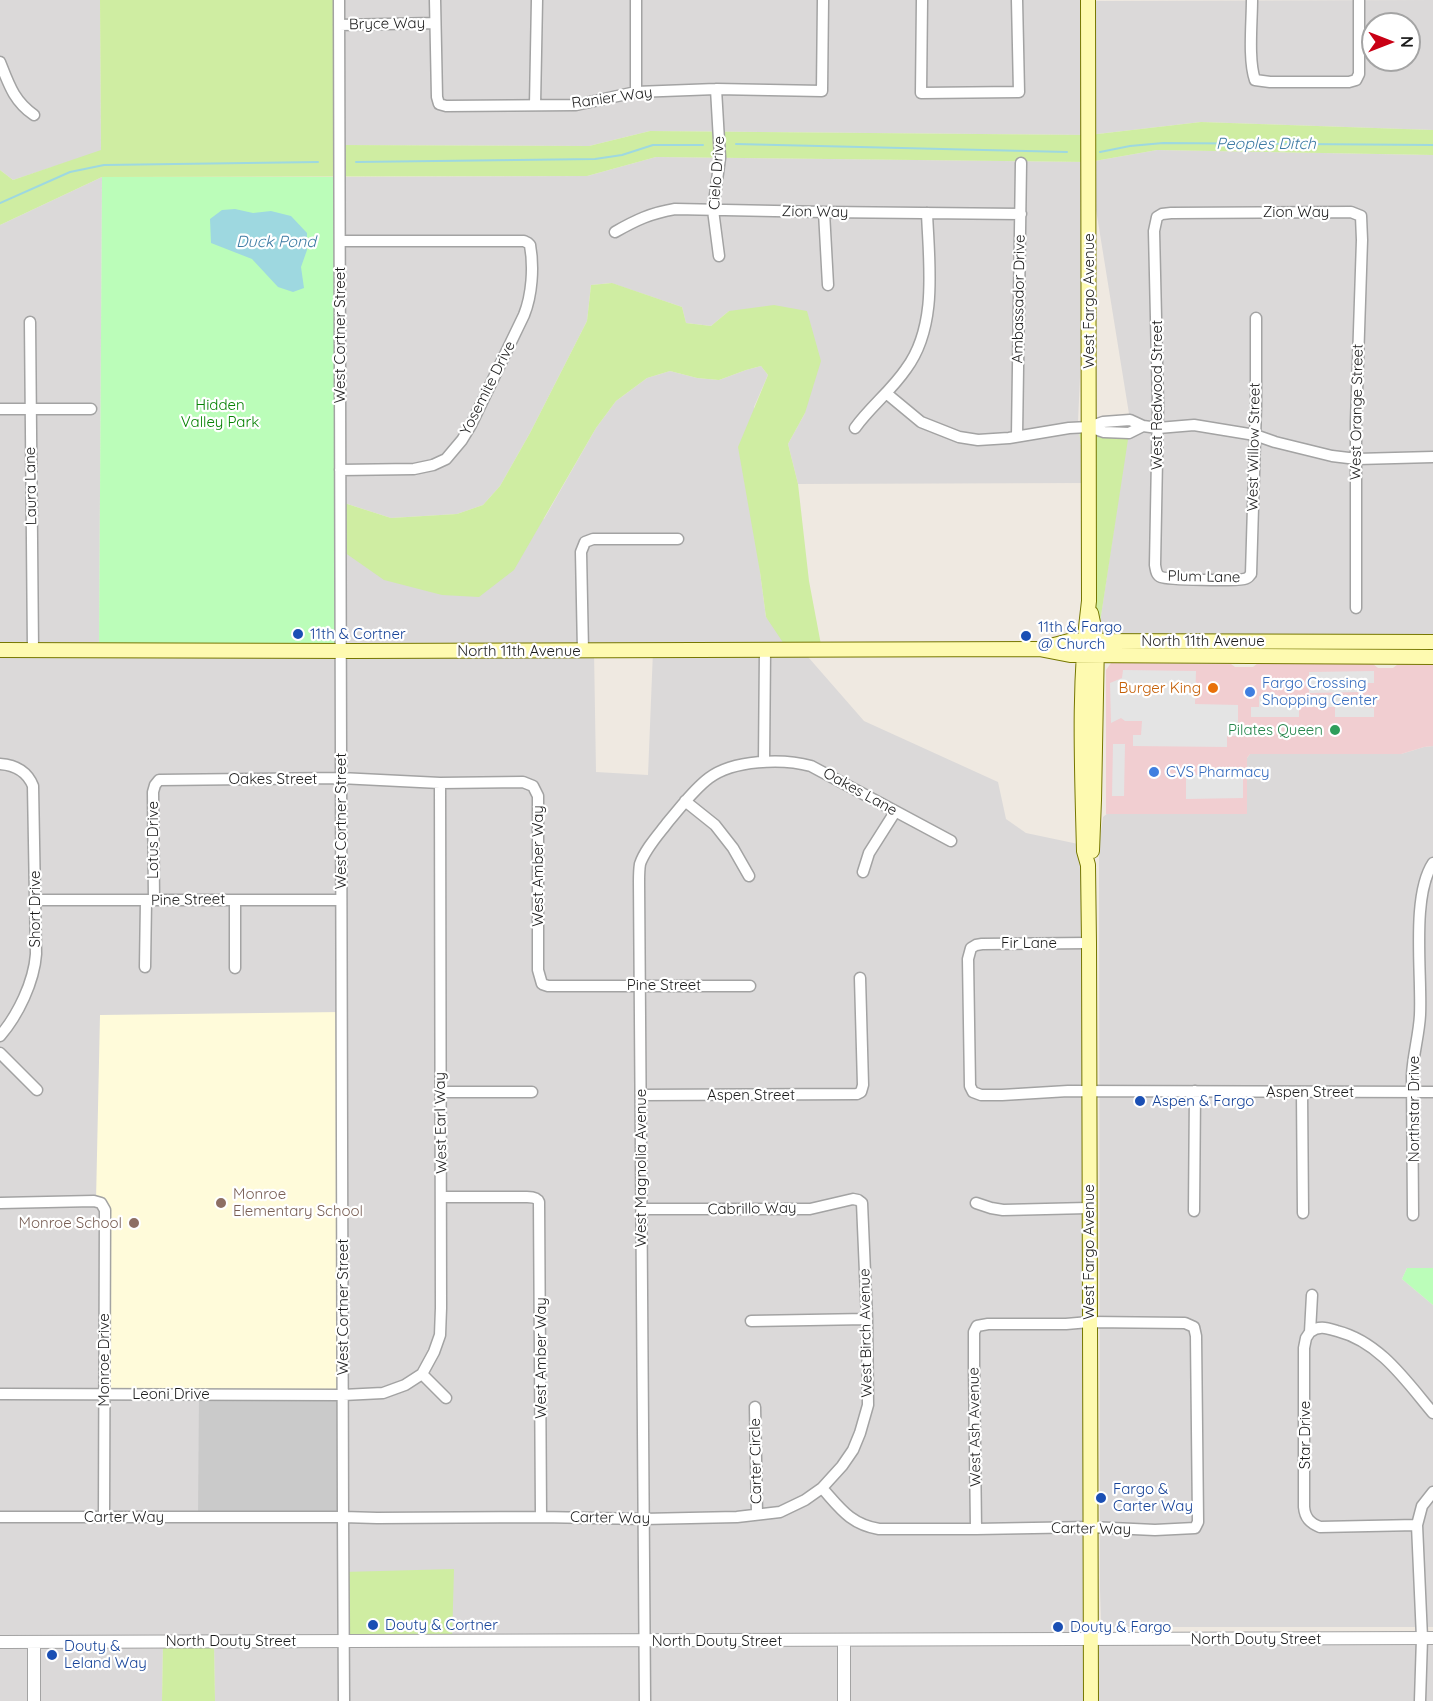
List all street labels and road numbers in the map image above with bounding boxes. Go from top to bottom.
street label: Bryce Way [349,14,425,34]
street label: Ranier Way [570,83,654,113]
street label: Cielo Drive [705,135,729,211]
street label: Zion Way [782,202,848,222]
street label: Zion Way [1263,203,1329,221]
street label: West Fargo Avenue [1080,233,1098,369]
street label: Ambassador Drive [1009,234,1029,364]
street label: West Cortner Street [331,267,349,403]
street label: West Redwood Street [1148,320,1166,470]
street label: Yosemite Drive [457,338,519,438]
street label: West Orange Street [1347,344,1367,480]
street label: West Willow Street [1244,382,1264,512]
street label: Laura Lane [21,447,41,525]
street label: Plum Lane [1167,567,1241,587]
street label: North 11th Avenue [1141,632,1265,650]
street label: North 11th Avenue [457,642,581,660]
street label: West Cortner Street [332,753,350,889]
street label: Oakes Lane [820,764,900,820]
street label: Oakes Street [229,770,317,788]
street label: Lotus Drive [144,801,162,879]
street label: West Amber Way [529,805,547,927]
street label: Short Drive [26,870,44,948]
street label: Pine Street [151,890,225,910]
street label: Fir Lane [1001,934,1057,952]
street label: Pine Street [627,976,701,994]
street label: Northstar Drive [1405,1056,1423,1162]
street label: West Earl Way [431,1072,451,1174]
street label: Aspen Street [1266,1083,1354,1101]
street label: Aspen Street [707,1086,795,1104]
street label: West Magnolia Avenue [632,1089,650,1247]
street label: West Fargo Avenue [1080,1184,1098,1320]
street label: Cabrillo Way [707,1199,797,1219]
street label: West Cortner Street [334,1239,352,1375]
street label: West Birch Avenue [856,1268,876,1398]
street label: West Amber Way [532,1297,550,1419]
street label: Monroe Drive [95,1313,113,1407]
street label: West Ash Avenue [965,1367,985,1487]
street label: Leoni Drive [132,1385,210,1403]
street label: Star Drive [1296,1401,1314,1469]
street label: Carter Circle [746,1418,766,1504]
street label: Carter Way [84,1508,164,1526]
street label: Carter Way [570,1508,650,1528]
street label: Carter Way [1051,1519,1131,1539]
street label: North Douty Street [1191,1630,1321,1648]
street label: North Douty Street [166,1632,296,1650]
street label: North Douty Street [652,1632,782,1650]

